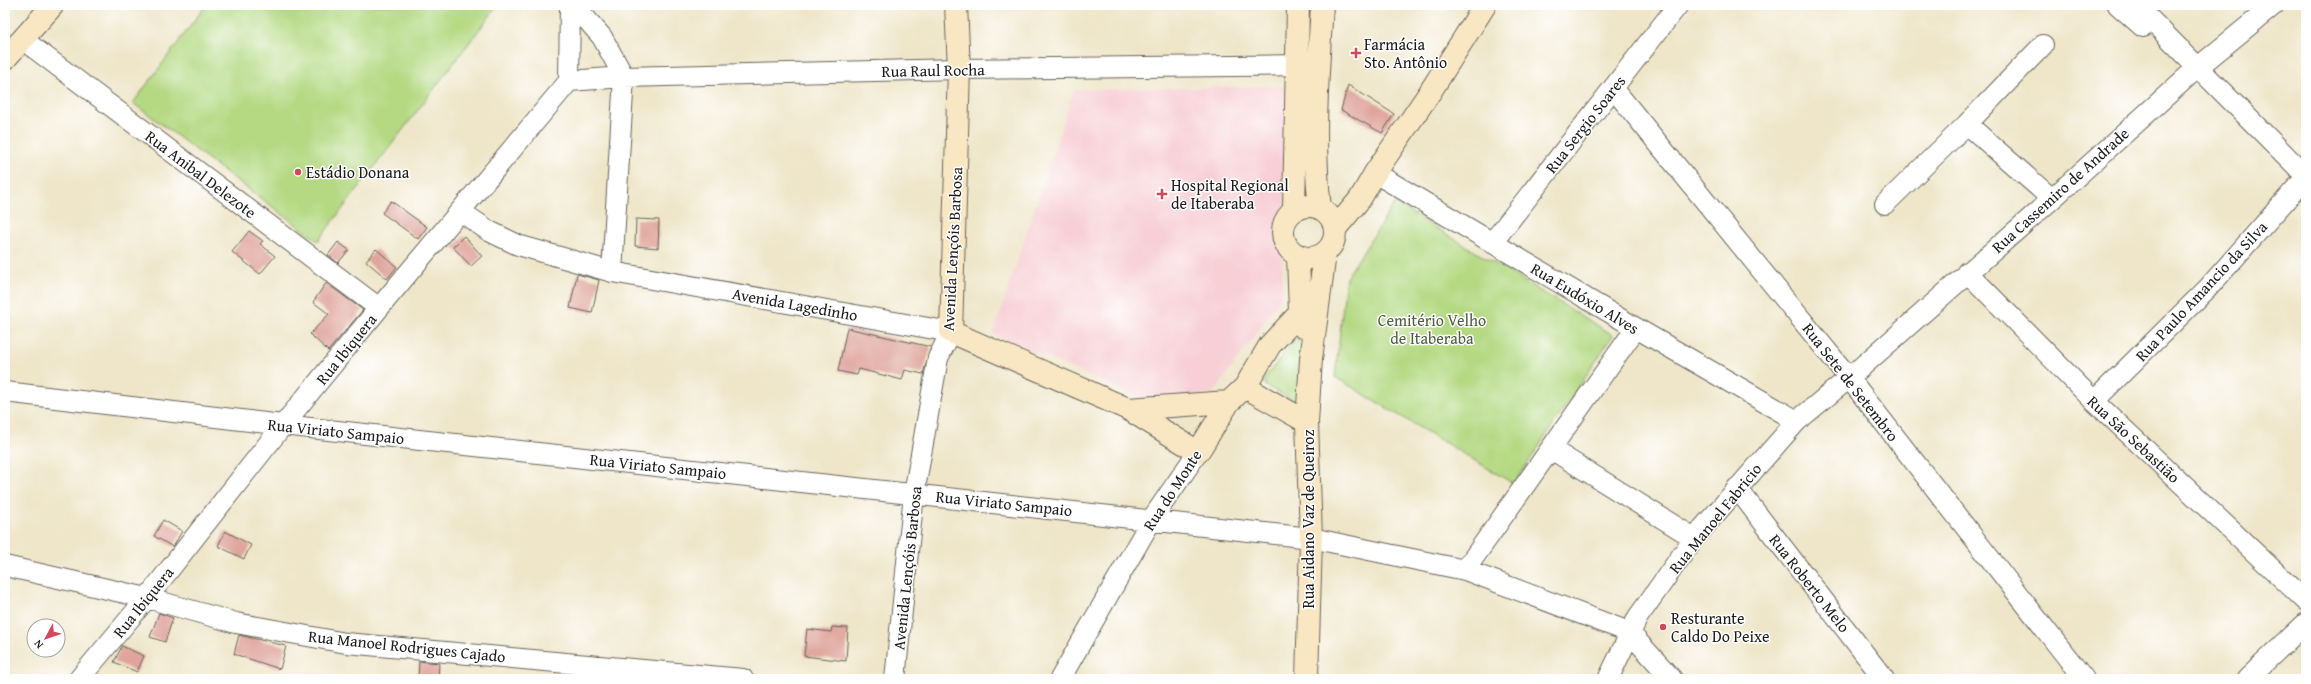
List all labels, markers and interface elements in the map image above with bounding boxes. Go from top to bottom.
place label: Farmácia Sto. Antônio [1364,32,1447,74]
marker: Farmácia Sto. Antônio [1351,48,1361,58]
street label: Rua Raul Rocha [881,57,985,83]
street label: Rua Sergio Soares [1539,70,1631,178]
street label: Rua Cassemiro de Andrade [1986,122,2134,258]
street label: Rua Anibal Delezote [140,124,262,224]
place label: Estádio Donana [306,160,410,184]
street label: Avenida Lençóis Barbosa [936,166,968,332]
marker: Estádio Donana [293,167,303,177]
place label: Hospital Regional de Itaberaba [1171,173,1289,215]
marker: Hospital Regional de Itaberaba [1156,188,1168,200]
street label: Rua Paulo Amancio da Silva [2129,215,2273,367]
street label: Rua Eudóxio Alves [1526,256,1644,340]
street label: Avenida Lagedinho [730,281,860,327]
street label: Rua Ibiquera [310,308,382,390]
park label: Cemitério Velho de Itaberaba [1378,308,1486,350]
street label: Rua Sete de Setembro [1797,318,1905,446]
street label: Rua São Sebastião [2082,390,2186,488]
street label: Rua Viriato Sampaio [267,412,405,450]
street label: Rua Aidano Vaz de Queiroz [1296,430,1320,609]
street label: Rua do Monte [1137,445,1207,535]
street label: Rua Viriato Sampaio [589,447,727,485]
street label: Rua Manoel Fabricio [1663,458,1767,578]
street label: Avenida Lençóis Barbosa [886,484,928,651]
street label: Rua Viriato Sampaio [935,484,1073,522]
street label: Rua Roberto Melo [1764,529,1856,637]
street label: Rua Ibiquera [107,561,179,643]
place label: Resturante Caldo Do Peixe [1671,606,1769,648]
north arrow [26,618,66,658]
marker: Resturante Caldo Do Peixe [1658,622,1668,632]
street label: Rua Manoel Rodrigues Cajado [307,624,507,668]
text: N [29,636,47,652]

